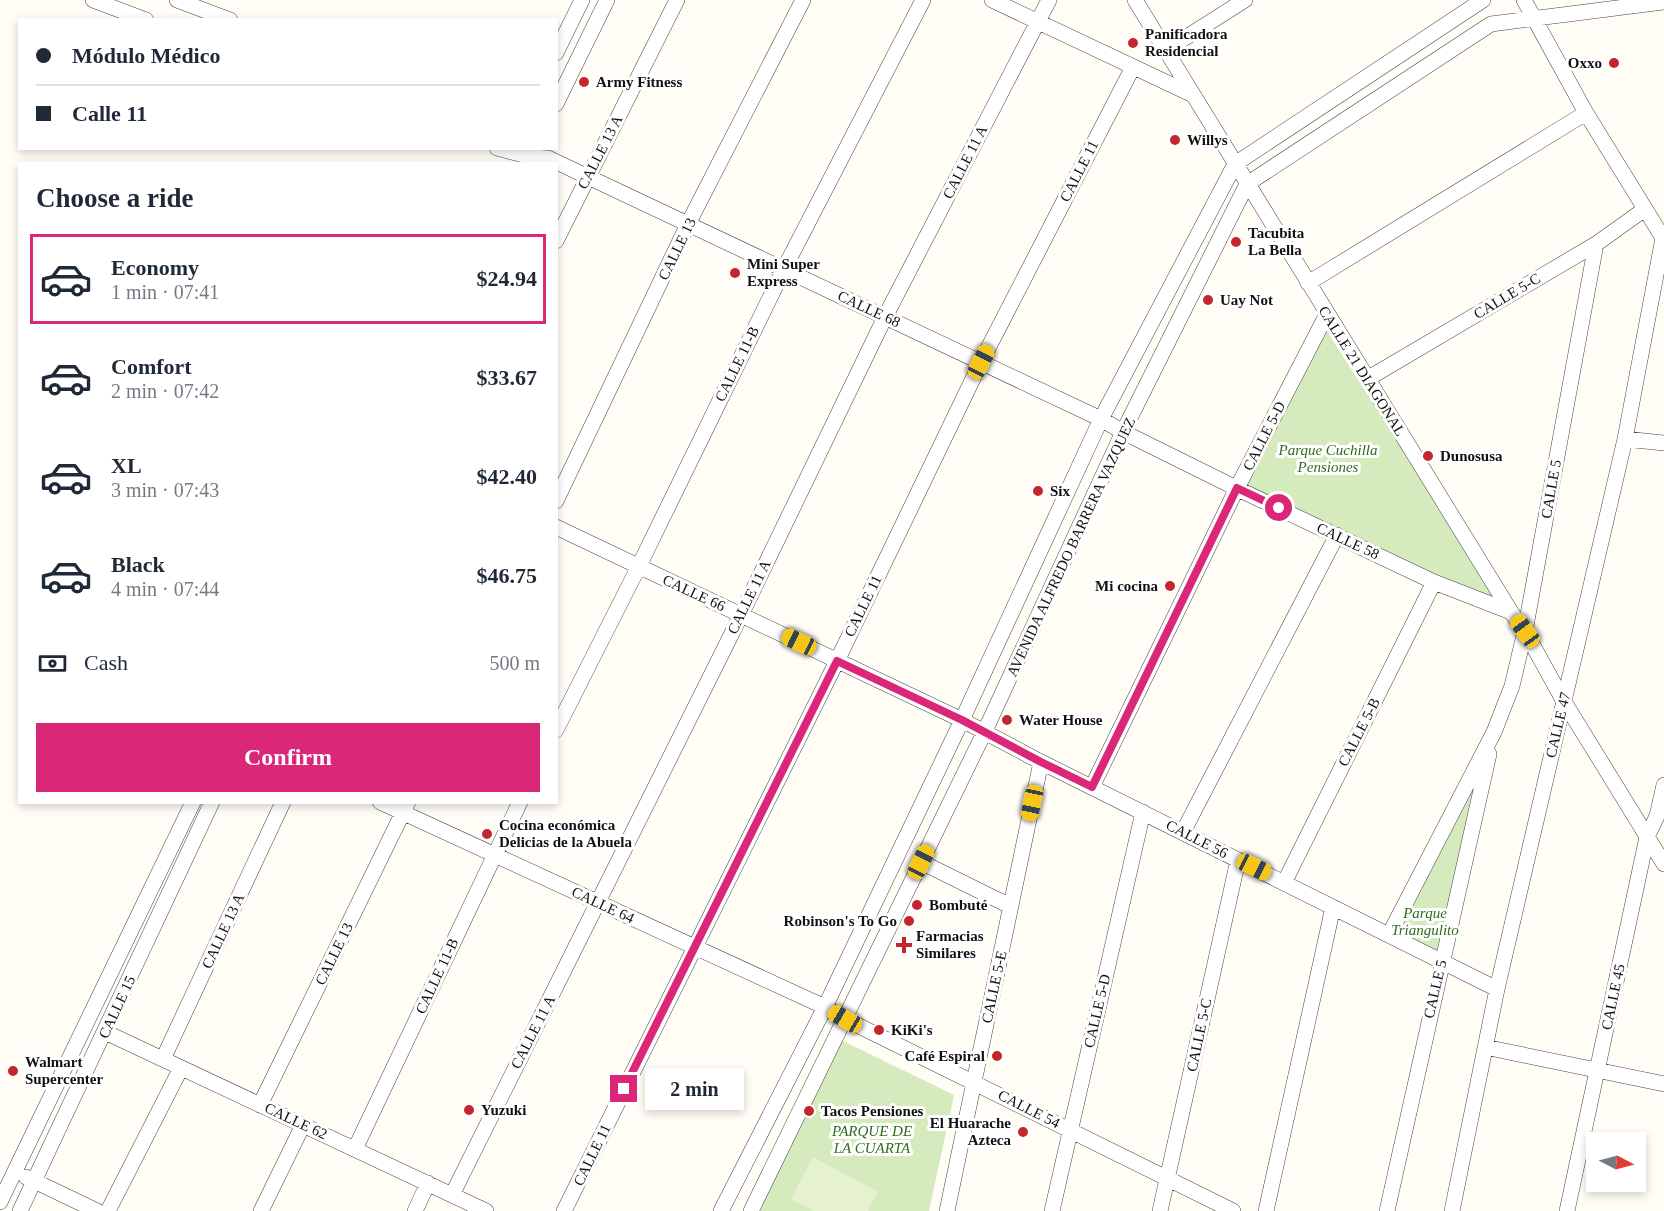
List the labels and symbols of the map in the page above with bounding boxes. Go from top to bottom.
place label: Panificadora Residencial [1145,26,1228,59]
marker: Panificadora Residencial [1126,36,1140,50]
place label: Oxxo [1568,55,1602,71]
marker: Oxxo [1607,56,1621,70]
place label: Army Fitness [596,74,682,90]
marker: Army Fitness [577,75,591,89]
street label: CALLE 13 A [575,112,626,192]
street label: CALLE 11 A [940,122,990,201]
place label: Willys [1187,132,1228,148]
marker: Willys [1168,133,1182,147]
street label: CALLE 11 [1057,138,1101,204]
street label: CALLE 13 [655,215,699,283]
place label: Tacubita La Bella [1248,225,1305,258]
marker: Tacubita La Bella [1229,235,1243,249]
place label: Mini Super Express [747,256,820,289]
marker: Mini Super Express [728,266,742,280]
street label: CALLE 5-C [1471,270,1543,322]
street label: CALLE 68 [835,288,903,330]
place label: Uay Not [1220,292,1273,308]
marker: Uay Not [1201,293,1215,307]
street label: CALLE 21 DIAGONAL [1315,303,1409,439]
street label: CALLE 11-B [712,324,762,404]
car [965,342,997,382]
street label: CALLE 5-D [1240,399,1288,473]
street label: AVENIDA ALFREDO BARRERA VAZQUEZ [1004,415,1138,679]
park label: Parque Cuchilla Pensiones [1277,442,1378,475]
place label: Dunosusa [1440,448,1503,464]
marker: Dunosusa [1421,449,1435,463]
street label: CALLE 5 [1538,458,1564,520]
place label: Six [1050,483,1071,499]
marker: Six [1031,484,1045,498]
route start [1265,494,1292,521]
street label: CALLE 58 [1314,520,1382,562]
street label: CALLE 11 A [724,557,774,637]
street label: CALLE 66 [660,572,728,615]
street label: CALLE 11 [841,573,885,639]
place label: Mi cocina [1095,578,1158,594]
marker: Mi cocina [1163,579,1177,593]
car [1507,611,1543,651]
car [779,626,819,658]
street label: CALLE 47 [1543,690,1573,759]
street label: CALLE 5-B [1335,695,1383,769]
place label: Water House [1019,712,1103,728]
marker: Water House [1000,713,1014,727]
car [1019,784,1045,822]
place label: Cocina económica Delicias de la Abuela [499,817,632,850]
street label: CALLE 56 [1163,817,1231,862]
marker: Cocina económica Delicias de la Abuela [480,827,494,841]
car [905,842,937,882]
car [1234,851,1274,883]
street label: CALLE 64 [569,884,637,927]
street label: CALLE 13 A [199,891,247,971]
place label: Bombuté [929,897,988,913]
marker: Bombuté [910,898,924,912]
park label: Parque Triangulito [1391,905,1459,938]
place label: Robinson's To Go [784,913,897,929]
marker: Robinson's To Go [902,914,916,928]
street label: CALLE 13 [312,920,356,988]
place label: Farmacias Similares [916,928,984,961]
street label: CALLE 11-B [413,936,461,1016]
marker: Farmacias Similares [897,938,911,952]
street label: CALLE 5-E [979,949,1009,1025]
street label: CALLE 5 [1421,958,1449,1020]
street label: CALLE 45 [1598,963,1628,1031]
street label: CALLE 5-D [1081,972,1113,1050]
street label: CALLE 15 [96,973,138,1041]
street label: CALLE 11 A [508,992,558,1071]
street label: CALLE 5-C [1183,997,1215,1073]
car [825,1002,865,1036]
place label: KiKi's [891,1022,933,1038]
marker: KiKi's [872,1023,886,1037]
place label: Café Espiral [905,1048,985,1064]
marker: Café Espiral [990,1049,1004,1063]
place label: Walmart Supercenter [25,1054,103,1087]
marker: Walmart Supercenter [6,1064,20,1078]
callout: 2 min [645,1068,744,1110]
route end [610,1075,637,1102]
street label: CALLE 54 [995,1087,1063,1132]
street label: CALLE 62 [262,1100,330,1142]
place label: Yuzuki [481,1102,526,1118]
marker: Yuzuki [462,1103,476,1117]
place label: Tacos Pensiones [821,1103,924,1119]
marker: Tacos Pensiones [802,1104,816,1118]
place label: El Huarache Azteca [930,1115,1011,1148]
street label: CALLE 11 [570,1122,614,1188]
park label: PARQUE DE LA CUARTA [831,1123,912,1156]
marker: El Huarache Azteca [1016,1125,1030,1139]
north arrow [1586,1132,1646,1192]

